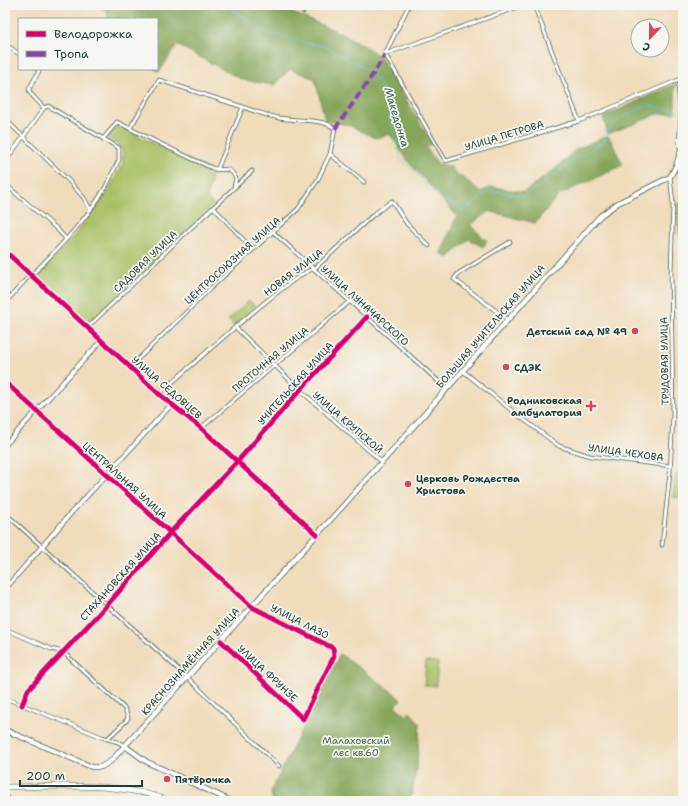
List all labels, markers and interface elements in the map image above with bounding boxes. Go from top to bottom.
legend [18,18,158,70]
north arrow [630,18,670,58]
text: Велодорожка [54,26,133,42]
text: С [640,38,652,55]
text: Тропа [54,46,89,62]
water label: Македонка [380,85,413,149]
street label: УЛИЦА ПЕТРОВА [463,117,545,154]
street label: ЦЕНТРОСОЮЗНАЯ УЛИЦА [182,214,283,307]
street label: САДОВАЯ УЛИЦА [111,227,180,295]
street label: НОВАЯ УЛИЦА [261,246,326,299]
street label: УЛИЦА ЛУНАЧАРСКОГО [318,262,411,348]
street label: БОЛЬШАЯ УЧИТЕЛЬСКАЯ УЛИЦА [433,262,548,391]
street label: ТРУДОВАЯ УЛИЦА [657,317,672,405]
street label: ПРОТОЧНАЯ УЛИЦА [229,324,311,395]
place label: Детский сад № 49 [527,325,627,338]
marker: Детский сад № 49 [630,326,640,336]
street label: УЧИТЕЛЬСКАЯ УЛИЦА [255,339,336,427]
street label: УЛИЦА СЕДОВЦЕВ [129,353,205,422]
place label: СДЭК [514,361,541,374]
marker: СДЭК [501,362,511,372]
street label: УЛИЦА КРУПСКОЙ [310,388,385,456]
place label: Родниковская амбулатория [507,394,582,419]
marker: Родниковская амбулатория [585,400,597,412]
street label: ЦЕНТРАЛЬНАЯ УЛИЦА [80,439,170,522]
street label: УЛИЦА ЧЕХОВА [587,441,665,464]
place label: Церковь Рождества Христова [416,472,520,497]
marker: Церковь Рождества Христова [403,479,413,489]
street label: СТАХАНОВСКАЯ УЛИЦА [77,529,164,624]
street label: УЛИЦА ЛАЗО [268,601,331,642]
street label: КРАСНОЗНАМЁННАЯ УЛИЦА [139,605,242,718]
street label: УЛИЦА ФРУНЗЕ [235,642,301,705]
park label: Малаховский лес кв.60 [322,734,390,759]
scale bar [20,762,142,788]
text: 200 m [26,768,65,784]
place label: Пятёрочка [175,773,231,786]
marker: Пятёрочка [162,774,172,784]

